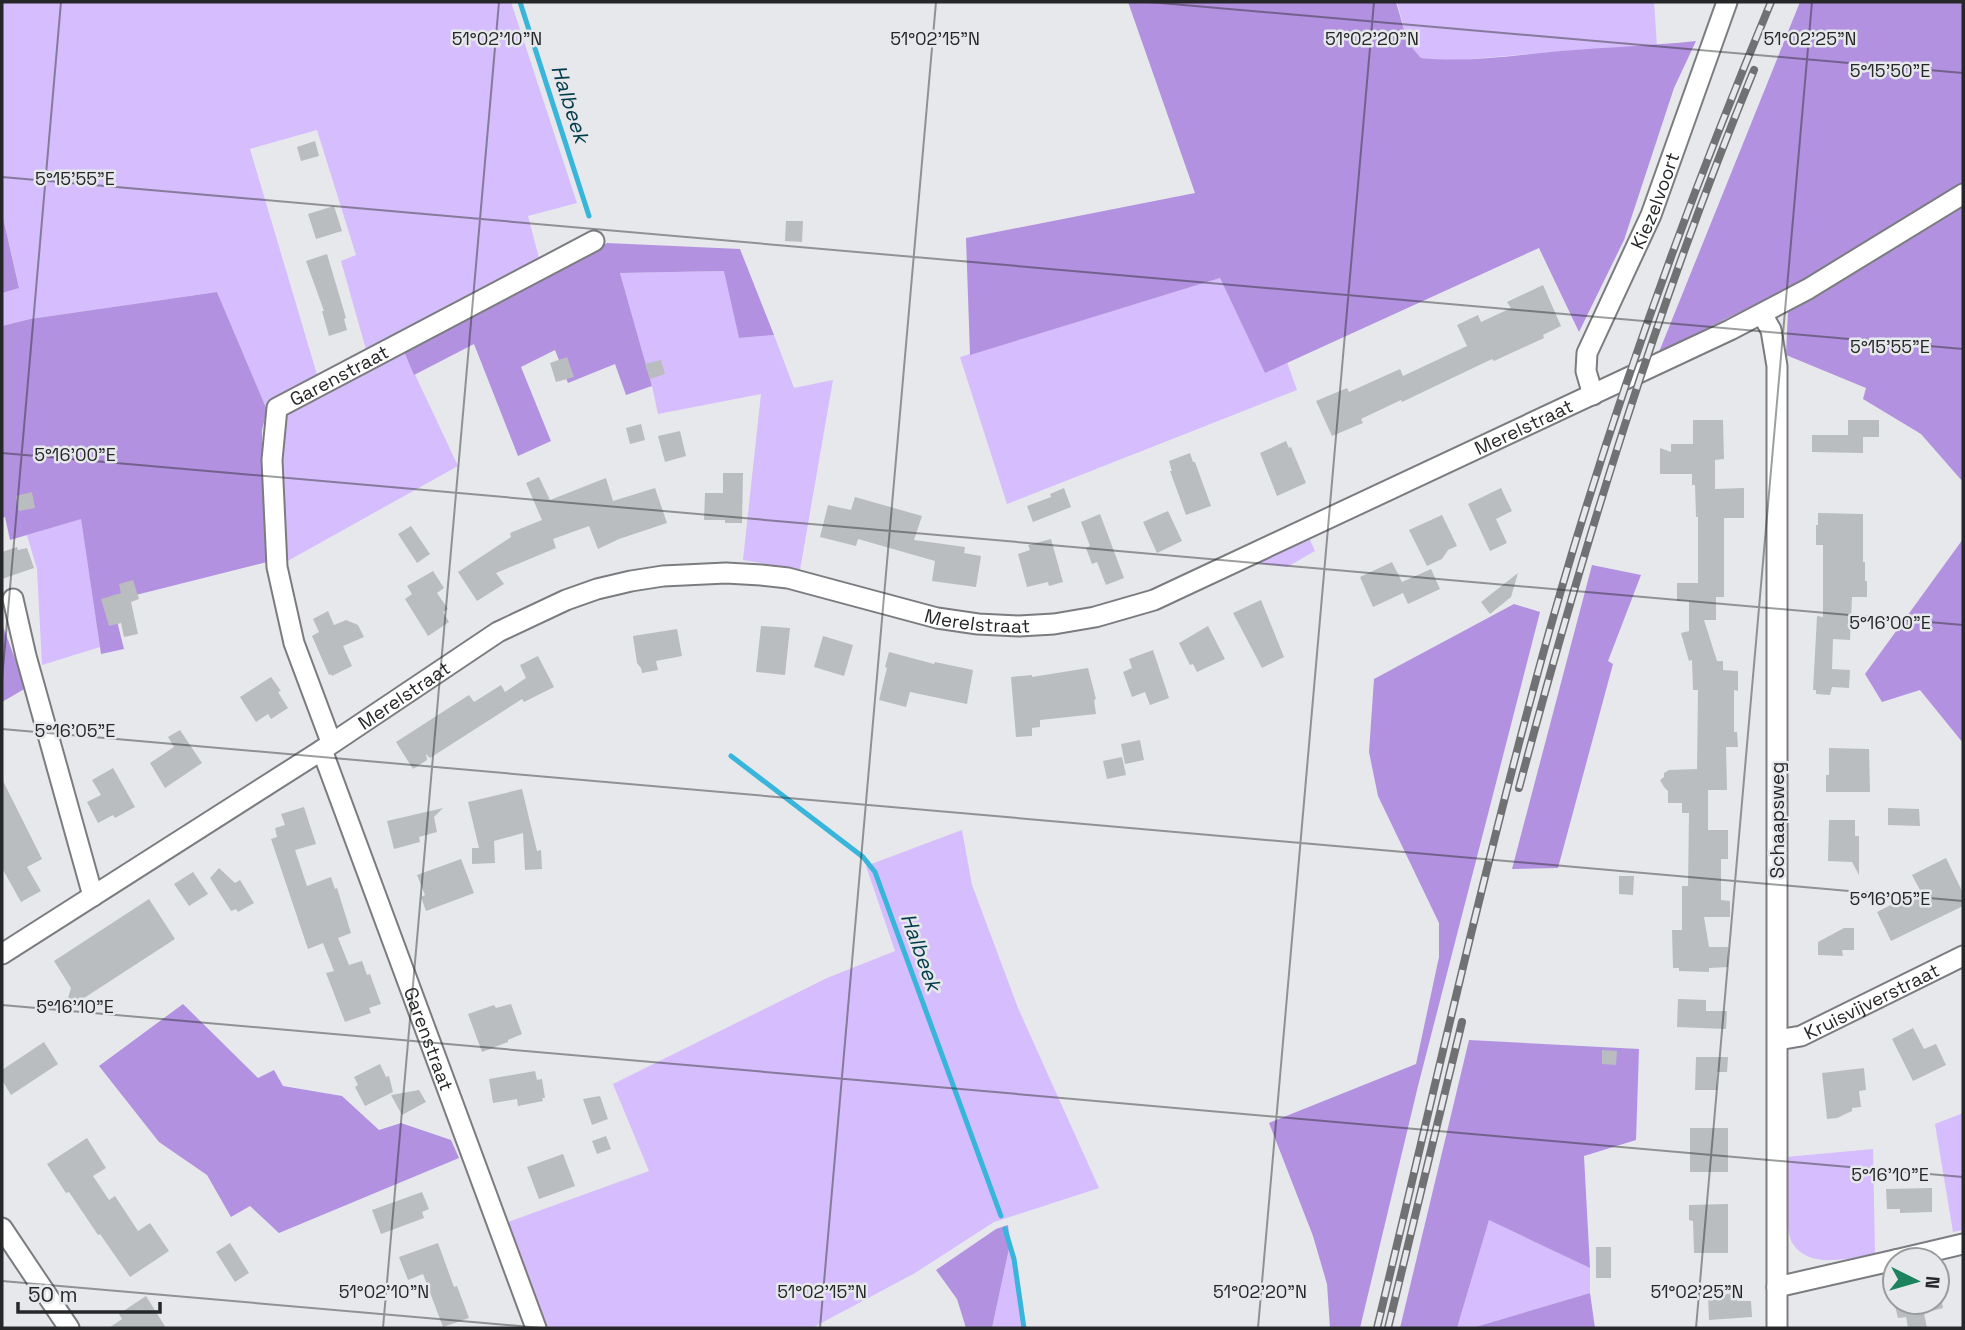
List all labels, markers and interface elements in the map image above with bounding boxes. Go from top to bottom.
text: 51°02'10"N [452,27,542,50]
text: 51°02'15"N [890,27,980,50]
text: 51°02'20"N [1325,27,1419,50]
text: 51°02'25"N [1763,27,1857,50]
text: 5°15'50"E [1850,59,1930,82]
water label: Halbeek [545,61,597,149]
street label: Kiezelvoort [1625,149,1685,253]
text: 5°15'55"E [35,167,115,190]
text: 5°15'55"E [1850,335,1930,358]
street label: Garenstraat [285,339,393,412]
street label: Merelstraat [1471,393,1577,461]
text: 5°16'00"E [34,443,116,466]
street label: Merelstraat [922,603,1031,639]
text: 5°16'00"E [1849,611,1931,634]
street label: Merelstraat [353,656,455,735]
text: 5°16'05"E [35,719,115,742]
street label: Schaapsweg [1765,761,1790,879]
text: 5°16'05"E [1850,887,1930,910]
water label: Halbeek [895,909,949,997]
street label: Kruisvijverstraat [1800,958,1944,1046]
street label: Garenstraat [398,984,459,1094]
text: 5°16'10"E [36,995,114,1018]
text: 5°16'10"E [1851,1163,1929,1186]
north arrow [1881,1246,1951,1316]
scale bar [18,1270,159,1314]
text: N [1919,1275,1945,1290]
text: 51°02'10"N [339,1280,429,1303]
text: 51°02'15"N [777,1280,867,1303]
text: 51°02'20"N [1213,1280,1307,1303]
text: 51°02'25"N [1650,1280,1744,1303]
text: 50 m [28,1281,78,1308]

